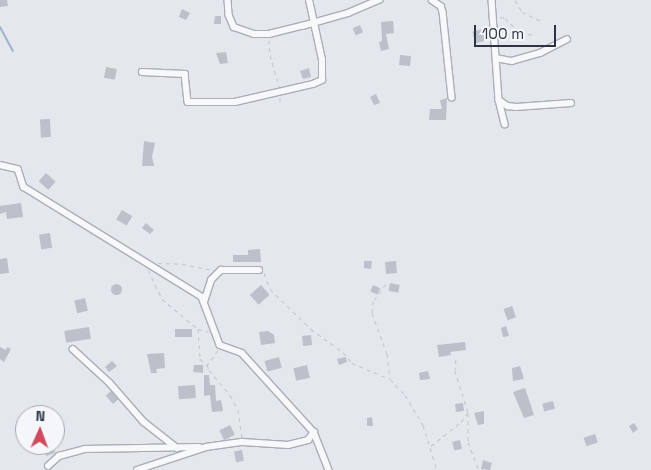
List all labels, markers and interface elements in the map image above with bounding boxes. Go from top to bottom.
scale bar [476,15,558,47]
text: 100 m [482,24,524,43]
north arrow [15,405,65,455]
text: N [35,407,45,425]

